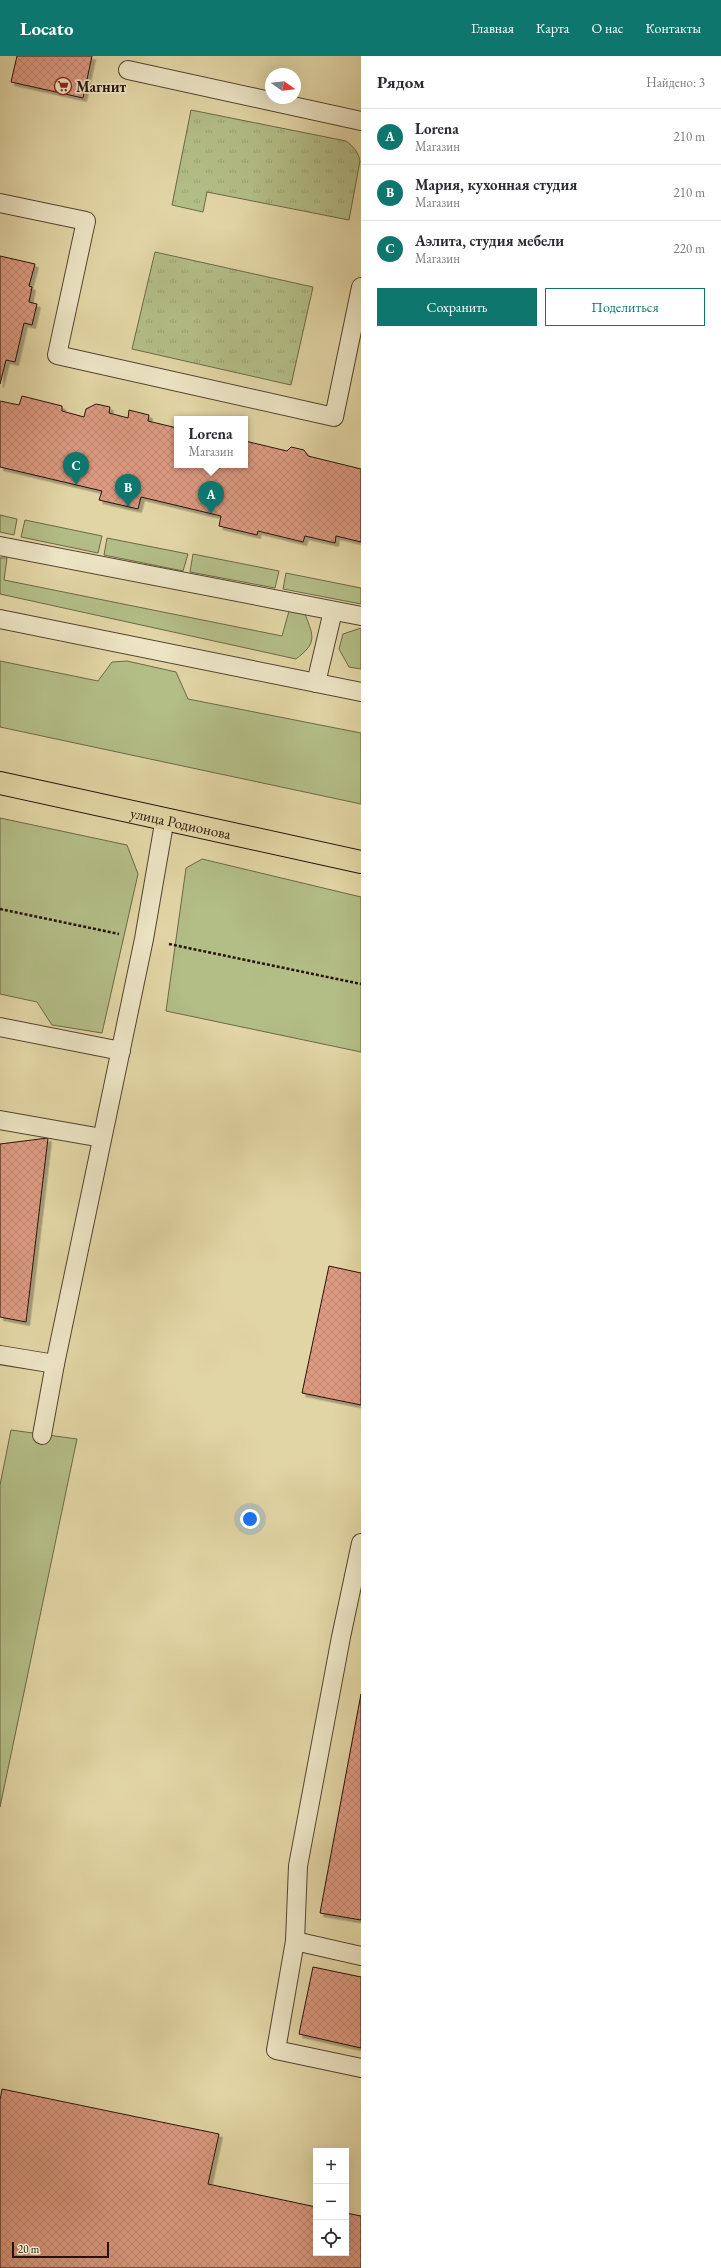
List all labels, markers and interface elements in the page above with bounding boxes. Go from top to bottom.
text: Locato [20,16,74,41]
text: Главная [471,19,514,37]
text: Карта [536,19,569,37]
text: О нас [591,19,623,37]
text: Контакты [645,19,701,37]
north arrow [265,68,301,104]
text: Рядом [377,71,425,93]
text: Найдено: 3 [646,74,705,91]
supermarket icon: Магнит [53,76,73,96]
place label: Магнит [76,77,126,96]
text: Lorena [415,119,459,138]
text: A [385,128,395,145]
text: 210 m [674,128,705,145]
text: Магазин [415,138,460,155]
text: Мария, кухонная студия [415,175,577,194]
text: B [386,184,394,201]
text: 210 m [674,184,705,201]
text: Магазин [415,194,460,211]
text: Аэлита, студия мебели [415,231,564,250]
text: C [385,240,395,257]
text: 220 m [674,240,705,257]
text: Магазин [415,250,460,267]
button: Сохранить [377,288,537,326]
button: Поделиться [545,288,705,326]
popup [174,416,248,468]
text: Lorena [189,424,232,443]
text: Магазин [189,443,233,460]
pin: C [63,452,89,485]
pin: B [115,474,141,507]
pin: A [198,481,224,514]
street label: улица Родионова [129,802,233,843]
your location [240,1509,260,1529]
map controls [313,2148,349,2256]
button: + [313,2148,349,2184]
button: − [313,2184,349,2220]
button: locate [313,2220,349,2256]
scale bar [12,2240,109,2259]
text: 20 m [18,2242,39,2256]

